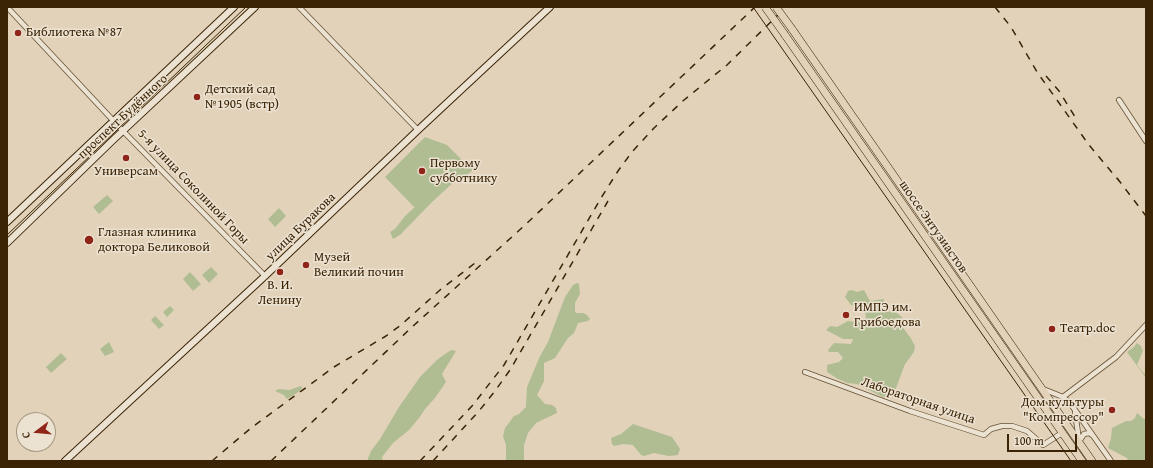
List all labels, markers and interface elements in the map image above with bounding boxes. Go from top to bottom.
place label: Библиотека №87 [26,25,122,41]
marker: Библиотека №87 [13,28,23,38]
street label: проспект Будённого [75,71,171,163]
place label: Детский сад №1905 (встр) [205,82,279,113]
marker: Детский сад №1905 (встр) [192,92,202,102]
street label: 5-я улица Соколиной Горы [134,126,252,248]
marker: Универсам [121,153,131,163]
place label: Первому субботнику [430,156,497,187]
place label: Универсам [94,164,158,180]
marker: Первому субботнику [417,166,427,176]
street label: шоссе Энтузиастов [895,178,971,276]
street label: улица Буракова [263,190,339,264]
place label: Глазная клиника доктора Беликовой [98,225,210,256]
marker: Глазная клиника доктора Беликовой [83,234,95,246]
place label: Музей Великий почин [314,250,404,281]
marker: Музей Великий почин [301,260,311,270]
marker: В. И. Ленину [275,267,285,277]
place label: В. И. Ленину [258,278,302,309]
place label: ИМПЭ им. Грибоедова [854,300,921,331]
marker: ИМПЭ им. Грибоедова [841,310,851,320]
place label: Театр.doc [1060,321,1115,337]
marker: Театр.doc [1047,324,1057,334]
street label: Лабораторная улица [859,374,977,428]
place label: Дом культуры "Компрессор" [1021,395,1104,426]
marker: Дом культуры "Компрессор" [1107,405,1117,415]
north arrow [16,412,56,452]
scale bar [1009,426,1079,452]
text: С [17,430,34,440]
text: 100 m [1014,432,1044,449]

